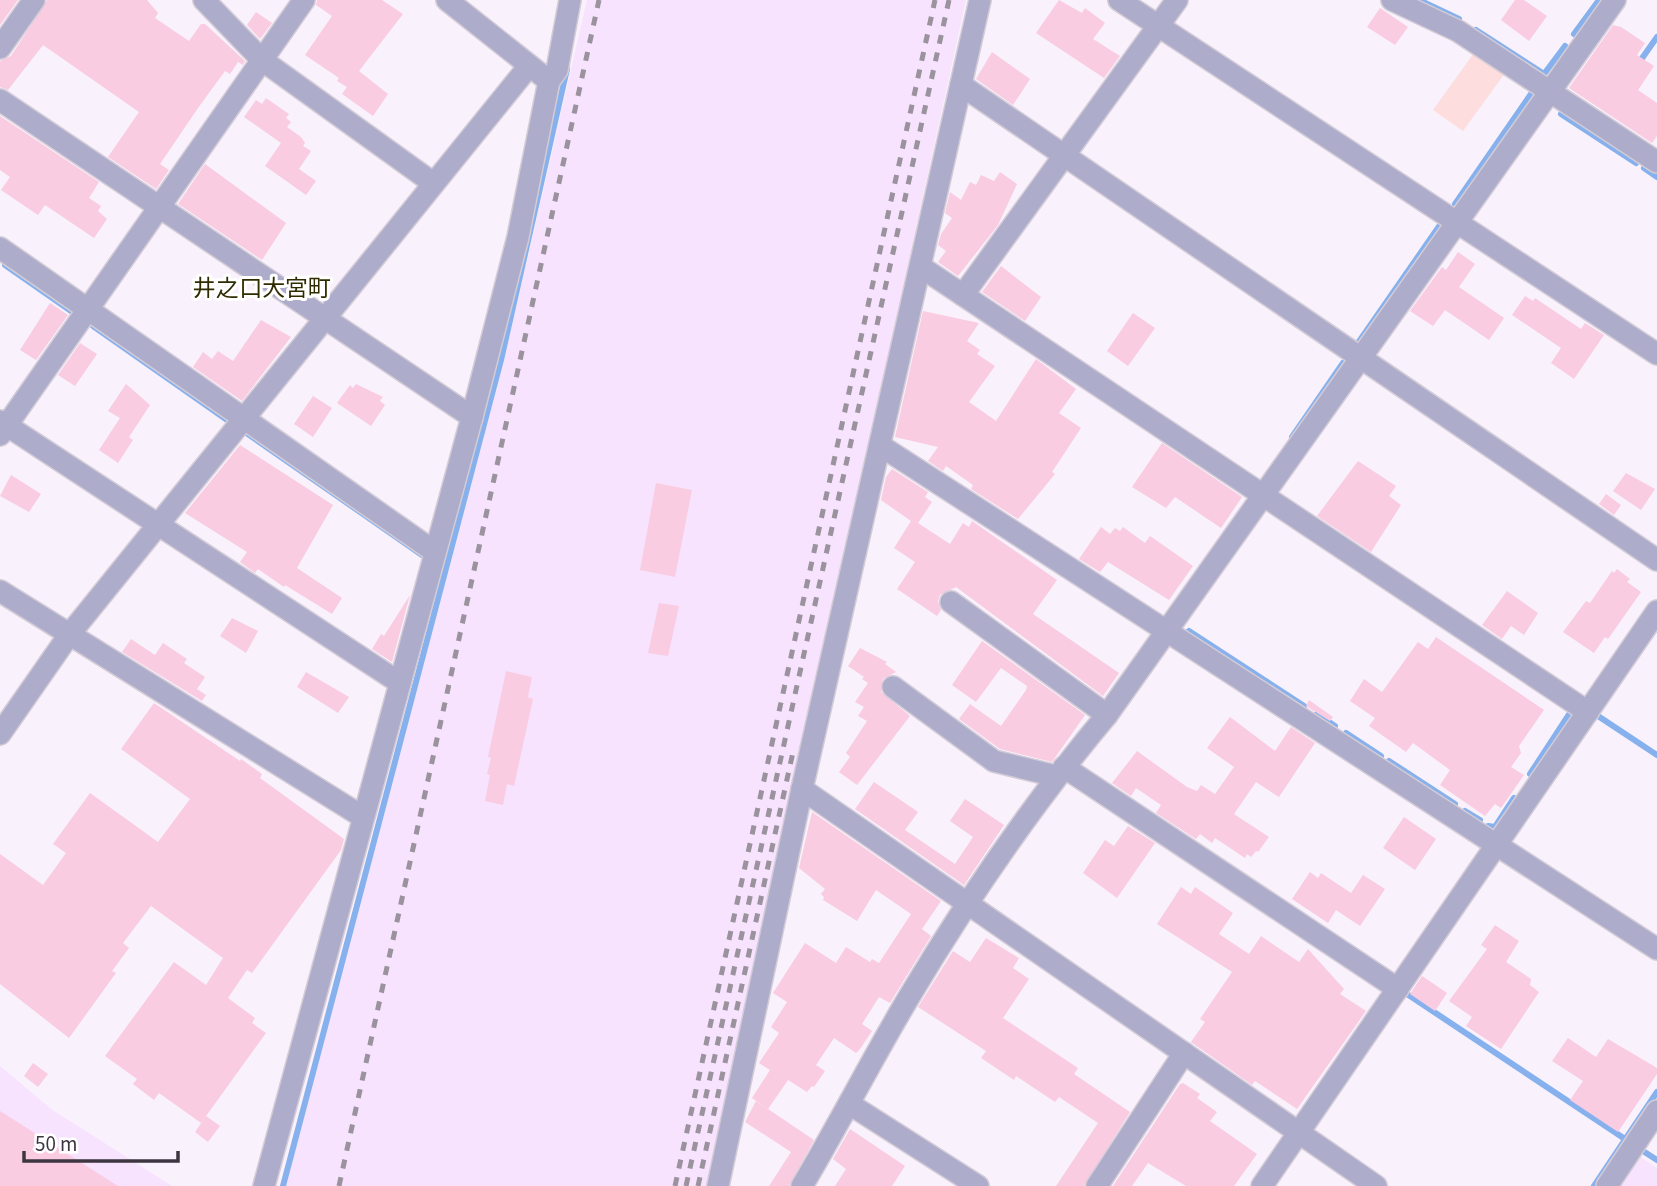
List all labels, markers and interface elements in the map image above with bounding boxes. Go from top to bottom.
district label: 井之口大宮町 [193,272,331,305]
scale bar [24,1120,178,1164]
text: 50 m [35,1129,77,1159]

